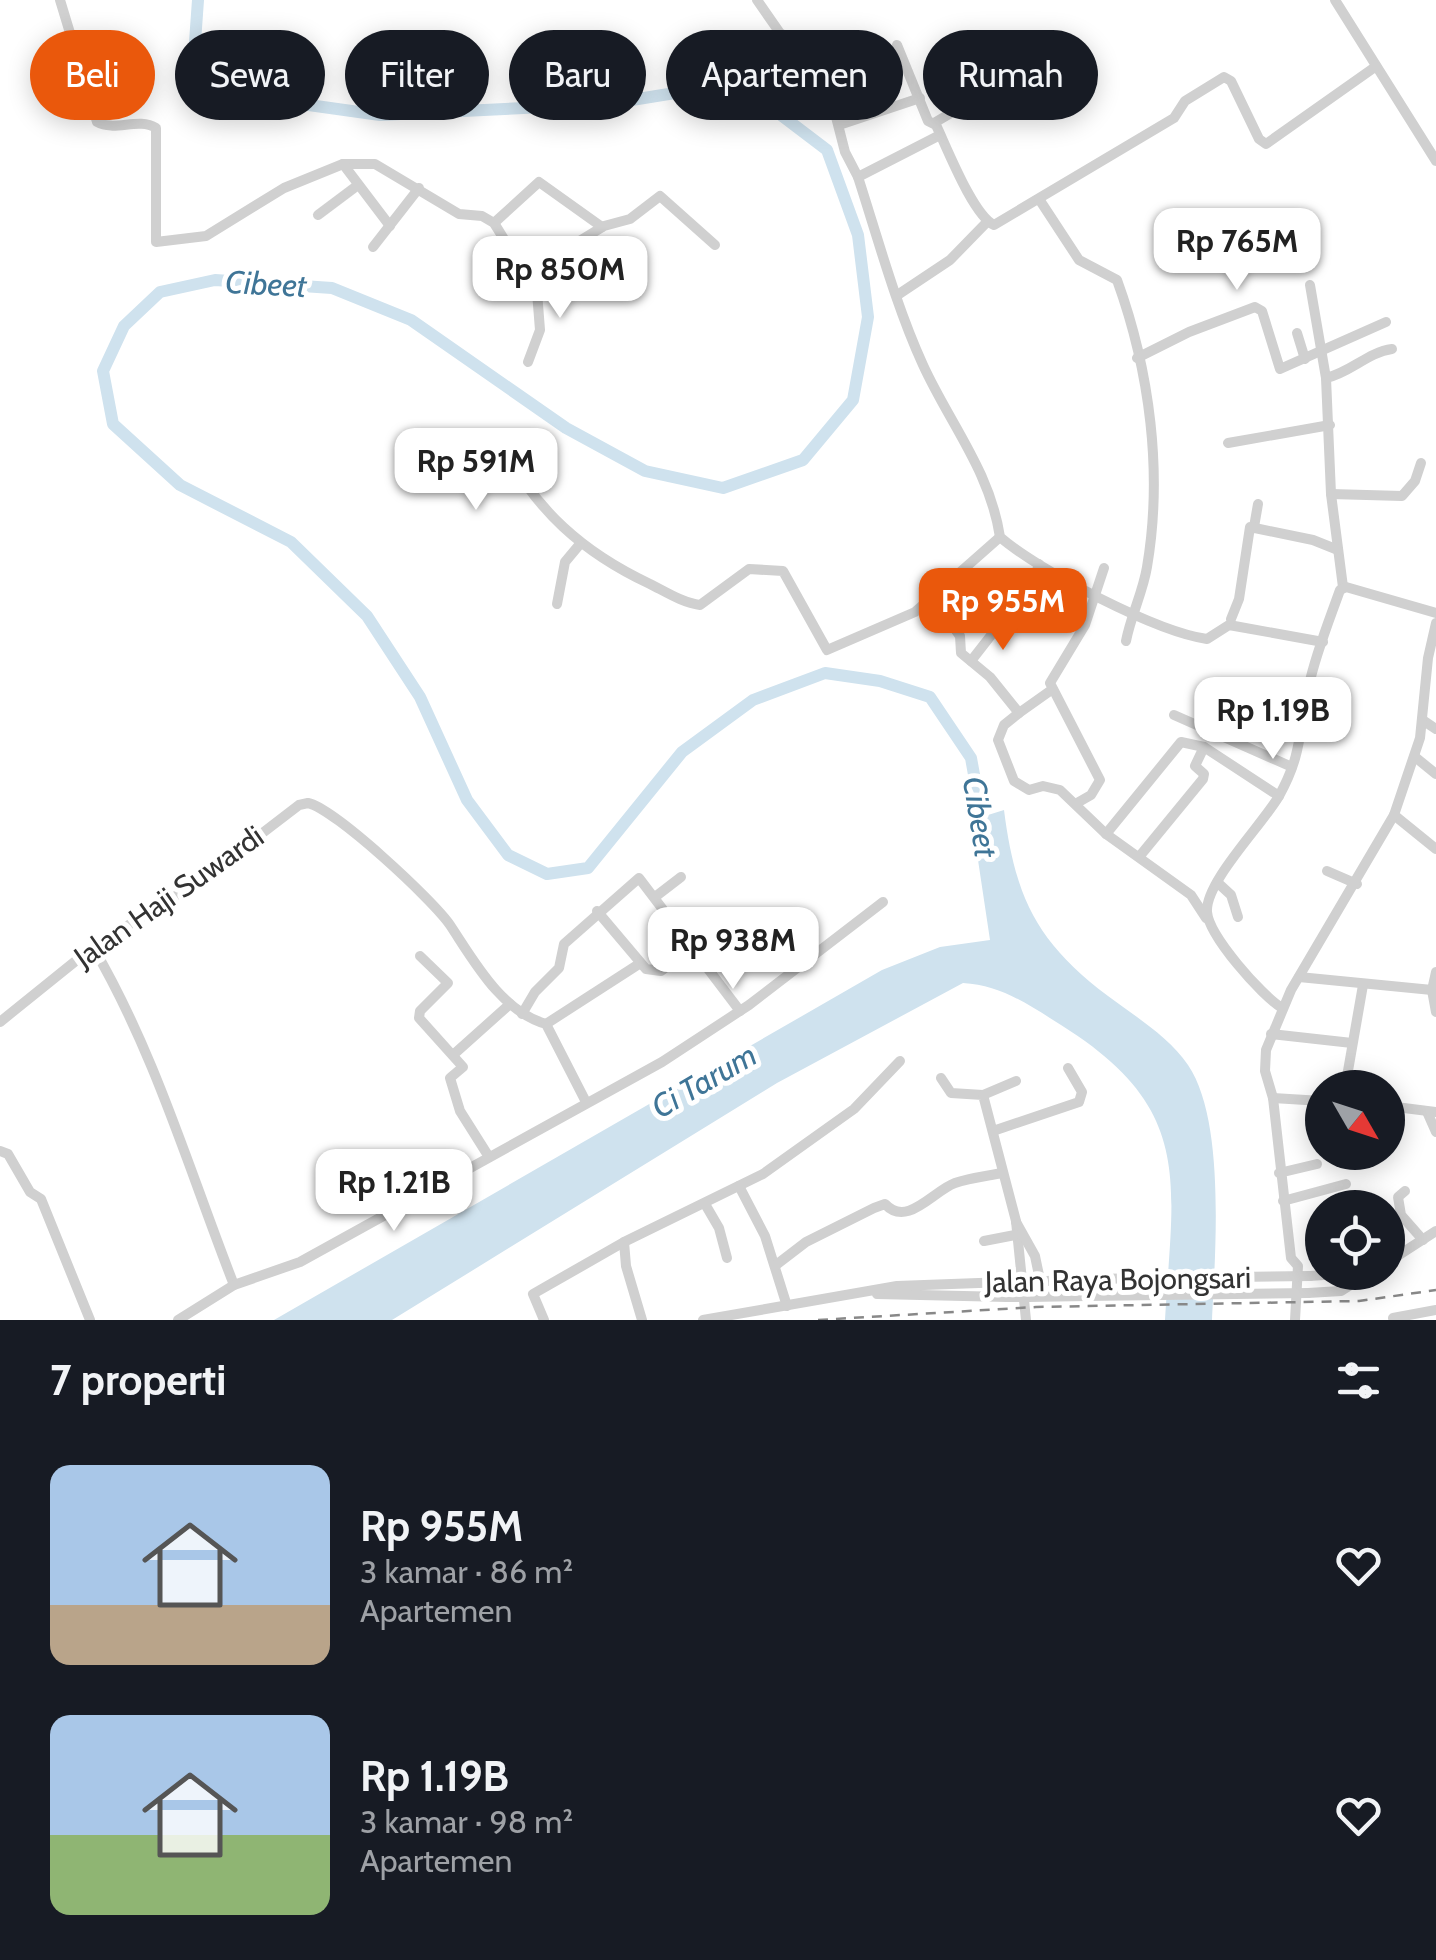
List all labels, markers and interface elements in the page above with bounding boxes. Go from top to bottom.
chip: Beli [30,30,155,120]
chip: Sewa [175,30,325,120]
chip: Filter [345,30,489,120]
chip: Baru [509,30,646,120]
chip: Apartemen [666,30,903,120]
chip: Rumah [923,30,1098,120]
pin: Rp 765M [1145,208,1329,293]
text: Rp 765M [1176,221,1298,260]
pin: Rp 850M [468,236,652,321]
text: Rp 850M [494,249,626,288]
water label: Cibeet [224,262,309,305]
pin: Rp 591M [384,428,568,513]
text: Rp 591M [417,441,535,480]
pin: Rp 955M [911,568,1095,653]
text: Rp 955M [941,581,1065,620]
pin: Rp 1.19B [1170,677,1376,762]
text: Rp 1.19B [1216,690,1330,729]
water label: Cibeet [955,774,1006,861]
street label: Jalan Haji Suwardi [66,818,271,976]
pin: Rp 938M [641,907,825,992]
text: Rp 938M [670,920,796,959]
water label: Ci Tarum [644,1035,763,1126]
north arrow [1305,1070,1405,1170]
map controls [1305,1070,1405,1290]
pin: Rp 1.21B [291,1149,497,1234]
text: Rp 1.21B [338,1162,450,1201]
button: locate [1305,1190,1405,1290]
street label: Jalan Raya Bojongsari [984,1259,1251,1300]
icon: filters [1331,1353,1386,1408]
text: 7 properti [50,1354,226,1406]
text: Rp 955M [360,1500,523,1552]
icon: home [130,1505,250,1625]
icon: heart [1331,1538,1386,1593]
text: 3 kamar · 86 m² [360,1552,573,1591]
text: Apartemen [360,1591,512,1630]
text: Rp 1.19B [360,1750,509,1802]
icon: home [130,1755,250,1875]
icon: heart [1331,1788,1386,1843]
text: 3 kamar · 98 m² [360,1802,573,1841]
text: Apartemen [360,1841,512,1880]

